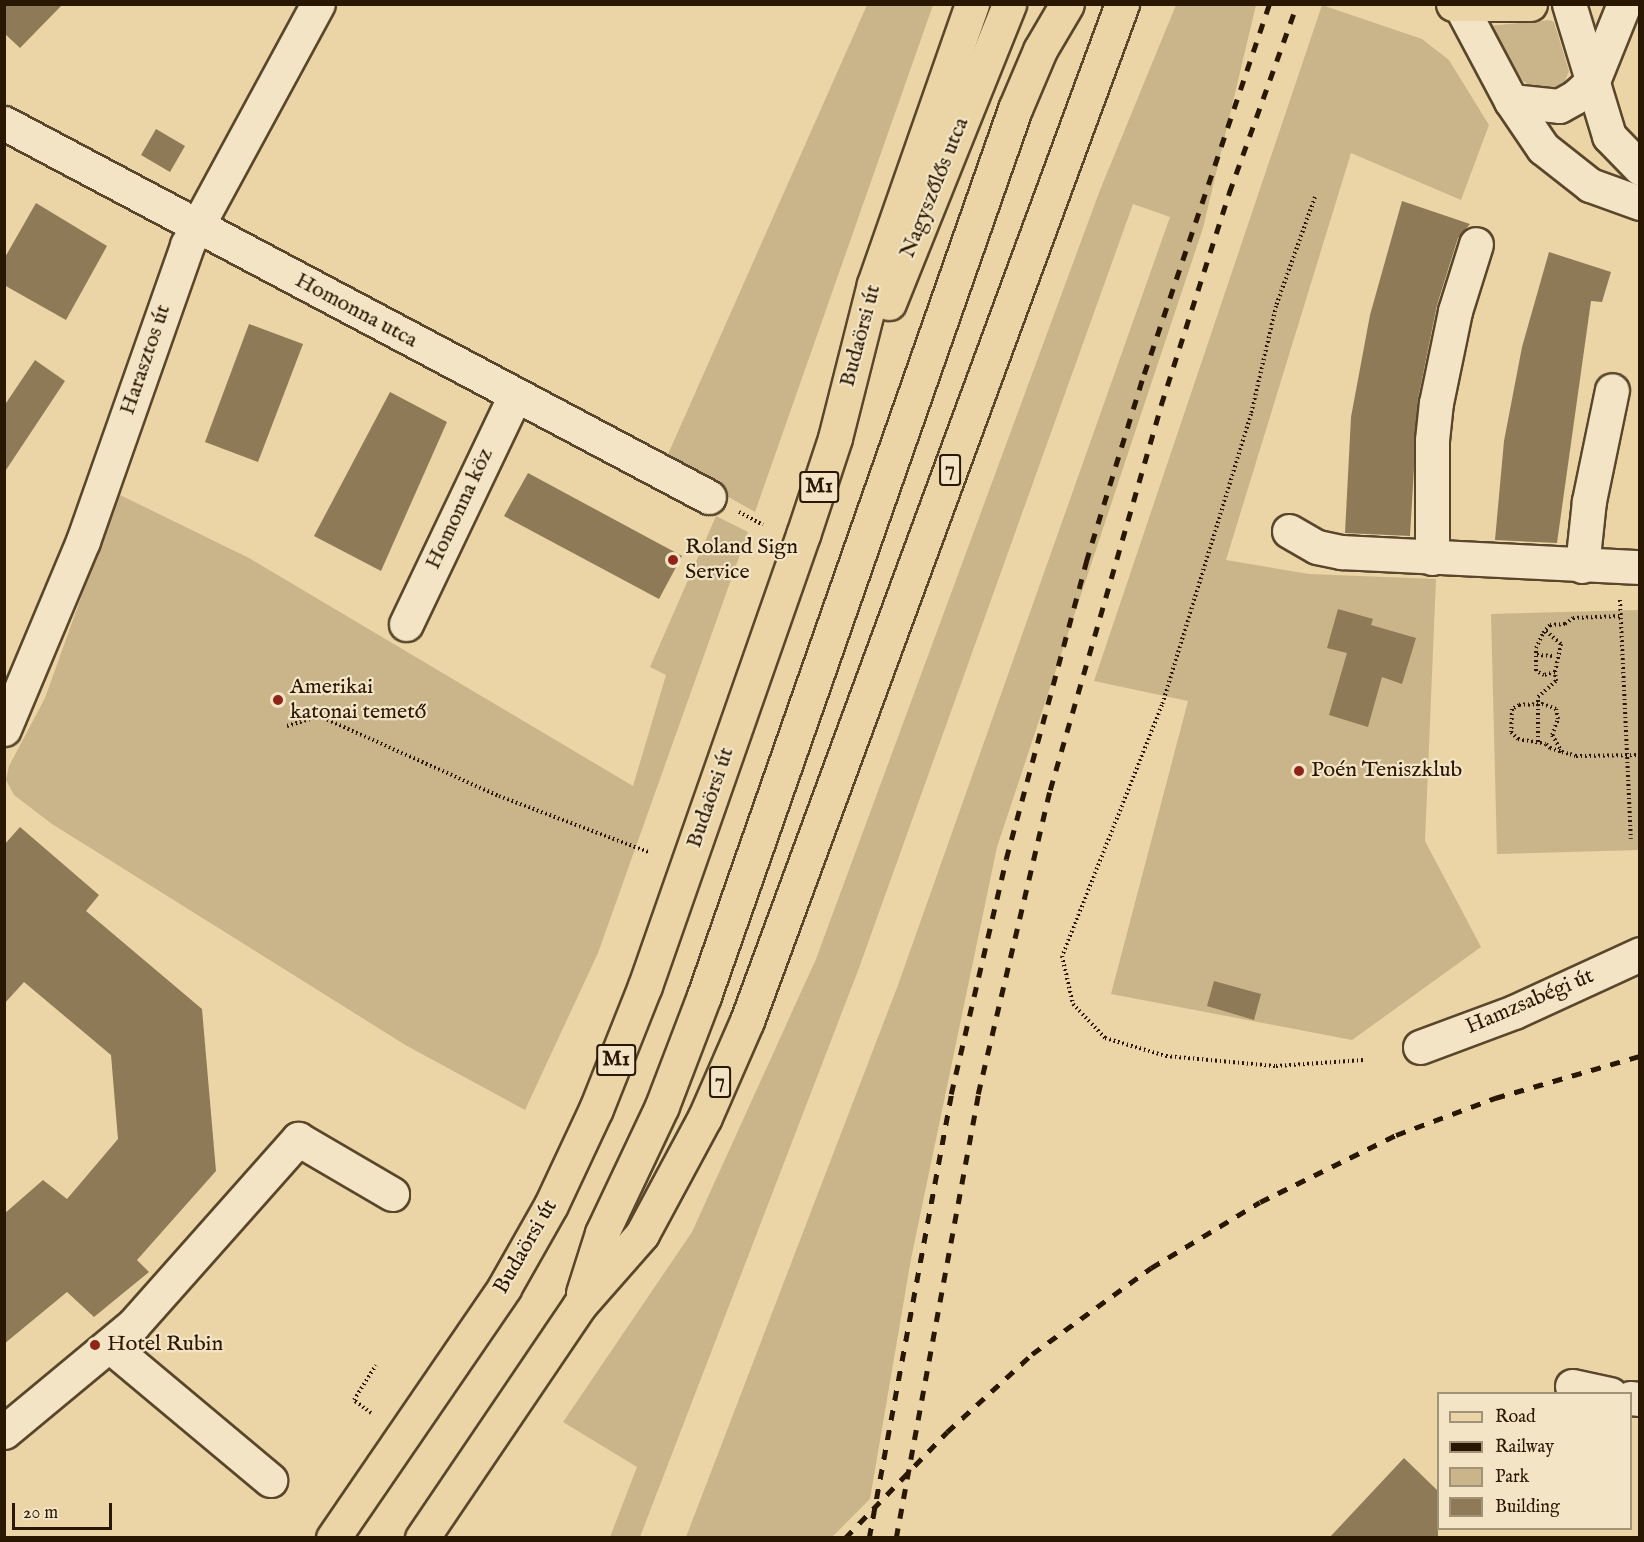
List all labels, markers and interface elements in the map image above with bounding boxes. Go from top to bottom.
street label: Nagyszőlős utca [895,114,975,262]
street label: Homonna utca [290,268,422,354]
street label: Budaörsi út [835,282,887,390]
street label: Harasztos út [115,301,177,419]
street label: Homonna köz [420,444,500,574]
road number: 7 [938,452,962,488]
road number: M1 [798,469,840,505]
place label: Roland Sign Service [685,534,798,586]
marker: Roland Sign Service [666,553,680,567]
place label: Amerikai katonai temető [290,674,426,726]
marker: Amerikai katonai temető [271,693,285,707]
street label: Budaörsi út [682,744,740,852]
place label: Poén Teniszklub [1311,758,1462,784]
marker: Poén Teniszklub [1292,764,1306,778]
street label: Hamzsabégi út [1462,963,1598,1041]
road number: M1 [595,1042,637,1078]
road number: 7 [708,1064,732,1100]
street label: Budaörsi út [488,1195,564,1299]
place label: Hotel Rubin [107,1332,223,1358]
marker: Hotel Rubin [88,1338,102,1352]
legend [1437,1392,1632,1530]
text: Road [1495,1406,1536,1429]
text: Railway [1495,1436,1554,1459]
text: Park [1495,1466,1529,1489]
scale bar [15,1491,116,1529]
text: Building [1495,1496,1560,1519]
text: 20 m [23,1502,58,1525]

